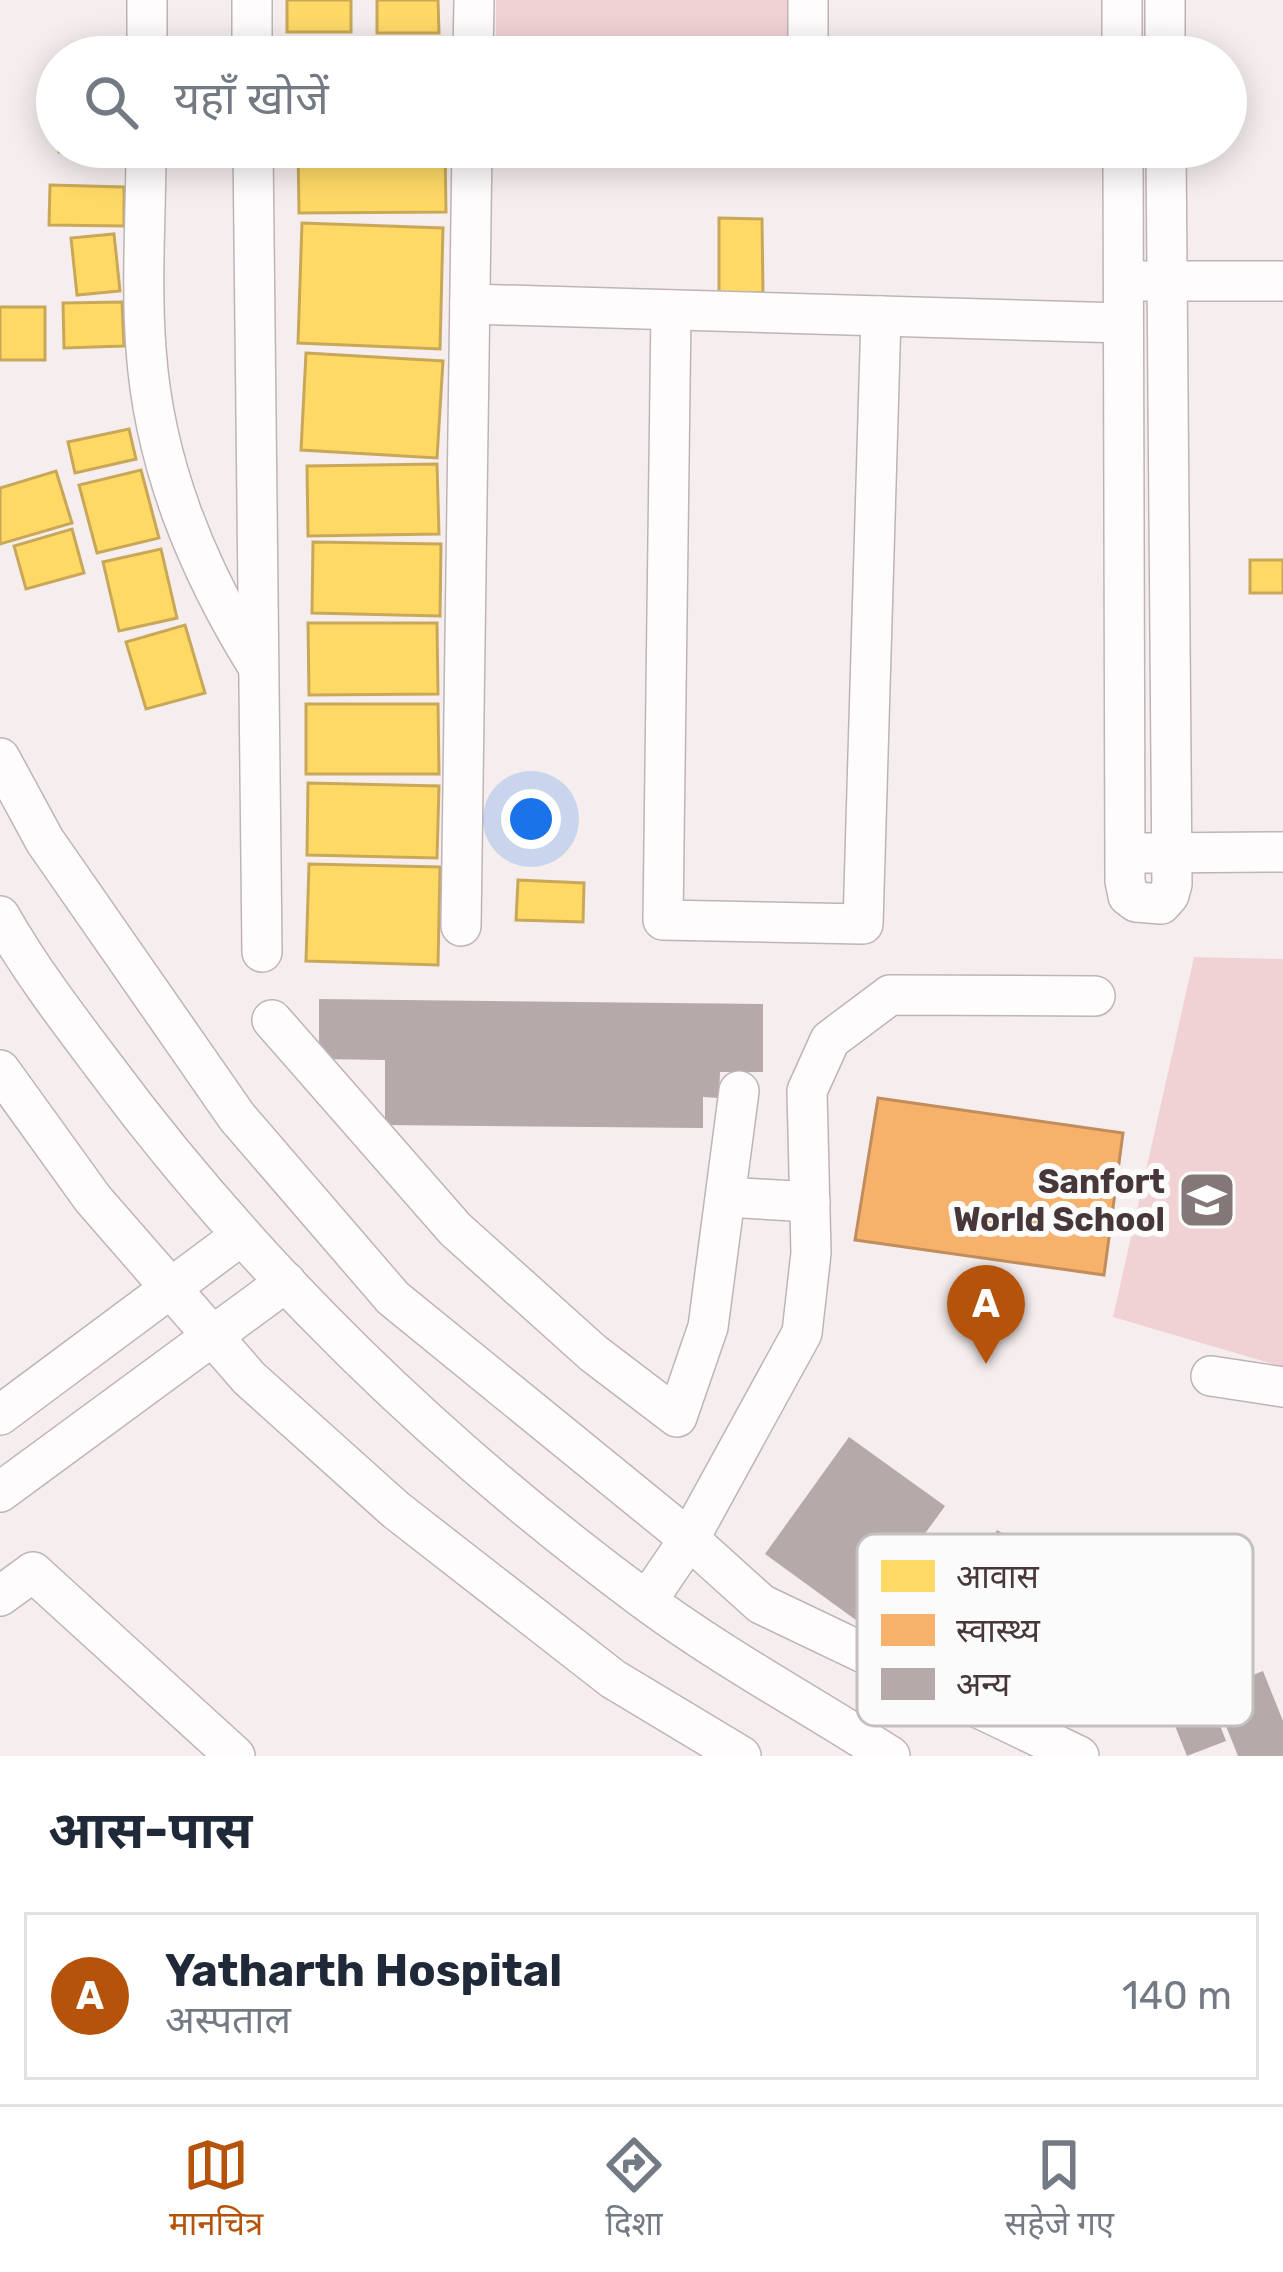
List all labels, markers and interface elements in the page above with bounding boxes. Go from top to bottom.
search box [36,36,1247,168]
icon: search [78,69,144,135]
text: यहाँ खोजें [174,72,329,125]
your location [501,789,561,849]
place label: Sanfort World School [953,1162,1165,1239]
school or university icon: Sanfort World School [1176,1169,1238,1231]
pin: A [947,1265,1025,1364]
legend [857,1534,1253,1726]
text: आवास [956,1557,1040,1596]
text: स्वास्थ्य [956,1611,1041,1650]
text: अन्य [956,1665,1011,1704]
text: आस-पास [48,1800,252,1861]
text: Yatharth Hospital [165,1944,562,1997]
text: A [76,1973,104,2019]
text: 140 m [1122,1973,1232,2019]
text: अस्पताल [165,1997,291,2043]
tab: मानचित्र [169,2132,263,2248]
tab: दिशा [601,2132,667,2248]
tab: सहेजे गए [1005,2132,1114,2248]

